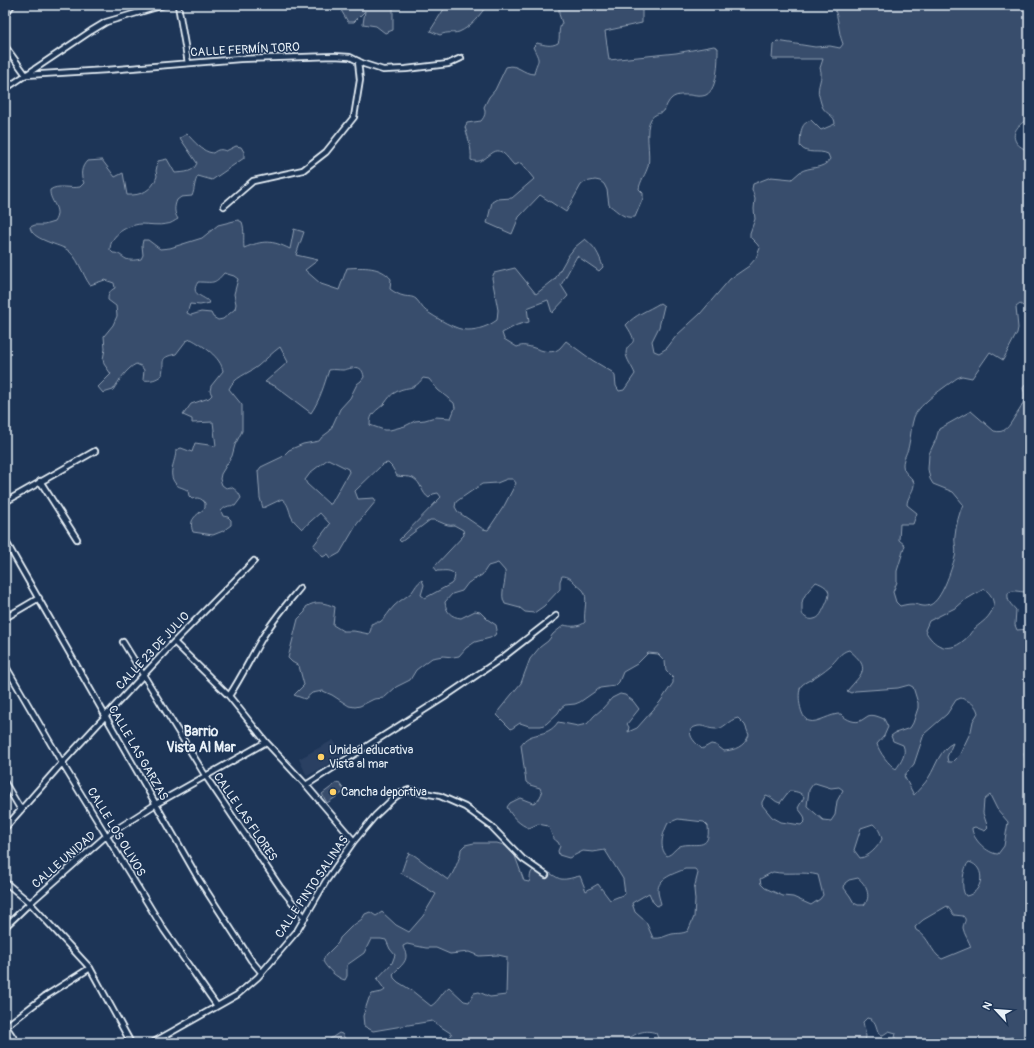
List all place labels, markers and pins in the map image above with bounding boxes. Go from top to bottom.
place label: Unidad educativa Vista al mar [329,743,414,772]
marker: Unidad educativa Vista al mar [316,752,326,762]
place label: Cancha deportiva [341,785,427,800]
marker: Cancha deportiva [328,787,338,797]

